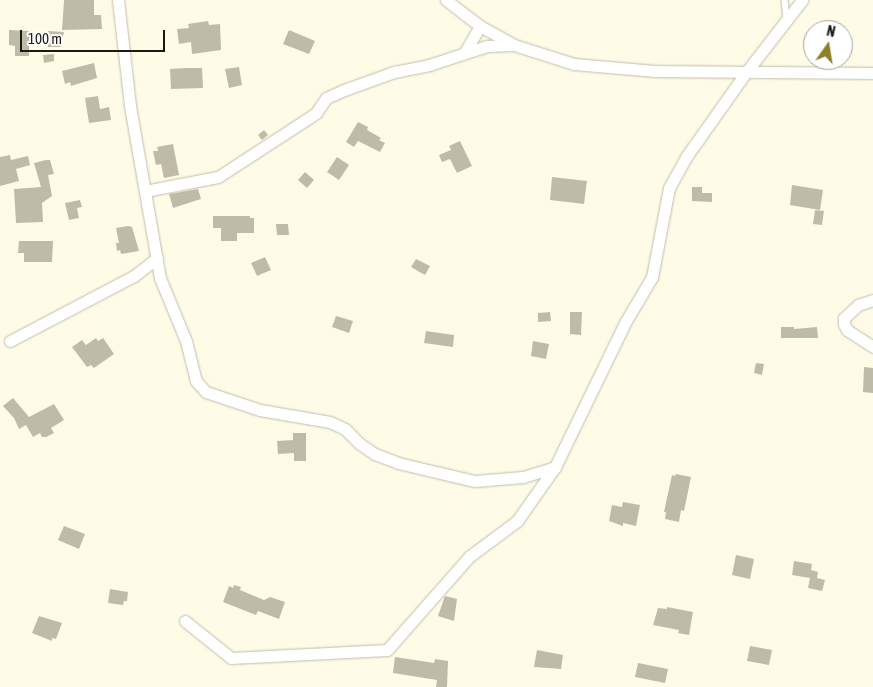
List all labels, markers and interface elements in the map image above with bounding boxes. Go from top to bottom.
scale bar [22,20,168,52]
north arrow [803,20,853,70]
text: N [825,23,837,40]
text: 100 m [28,30,62,47]

